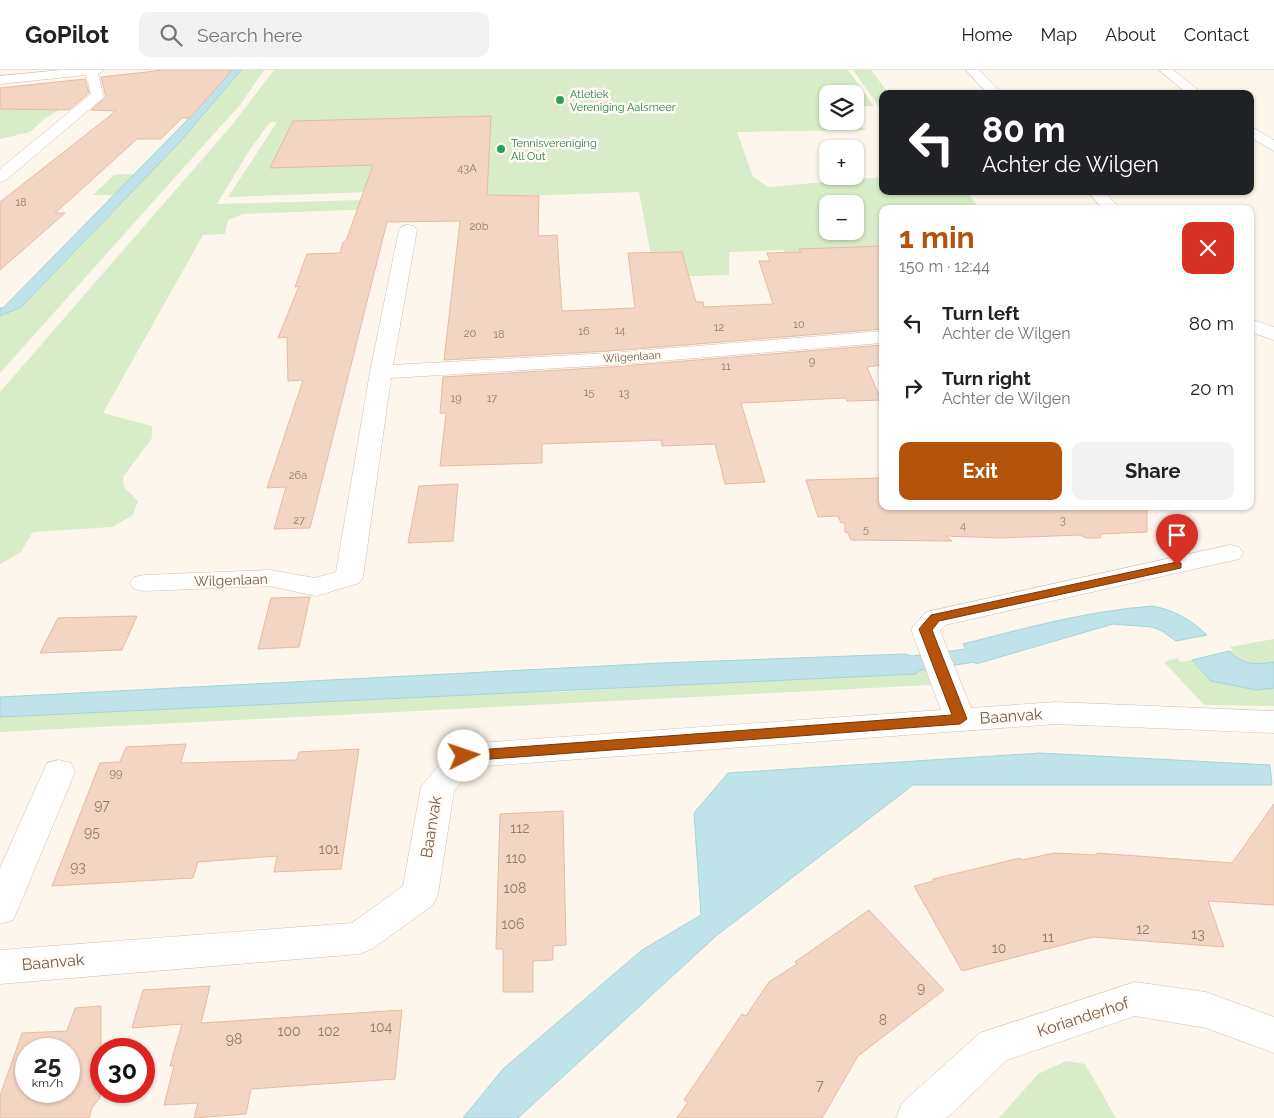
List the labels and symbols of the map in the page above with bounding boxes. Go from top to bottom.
place label: Atletiek Vereniging Aalsmeer [570,88,676,114]
marker: Atletiek Vereniging Aalsmeer [554,94,566,106]
place label: Tennisvereniging All Out [511,137,597,163]
marker: Tennisvereniging All Out [495,143,507,155]
house number: 43A [457,162,477,175]
house number: 18 [15,196,27,209]
house number: 20b [469,220,489,233]
house number: 10 [793,318,805,331]
house number: 12 [714,321,724,334]
house number: 14 [615,324,625,337]
house number: 16 [578,325,590,338]
house number: 20 [464,327,476,340]
house number: 18 [493,328,505,341]
street label: Wilgenlaan [603,348,661,366]
house number: 9 [809,355,815,368]
house number: 11 [721,360,731,373]
house number: 15 [584,386,594,399]
house number: 13 [619,387,629,400]
house number: 19 [450,392,462,405]
house number: 17 [487,392,497,405]
house number: 26a [289,469,307,482]
house number: 27 [293,514,305,527]
house number: 3 [1060,514,1066,527]
pin [1156,514,1198,565]
house number: 4 [960,519,966,532]
house number: 5 [863,523,869,536]
street label: Wilgenlaan [194,571,268,589]
street label: Baanvak [979,704,1043,728]
position arrow [437,729,489,781]
house number: 99 [110,767,122,780]
street label: Baanvak [417,794,445,859]
house number: 97 [94,797,110,813]
house number: 112 [510,820,530,836]
house number: 95 [84,824,100,840]
house number: 101 [319,841,339,857]
house number: 110 [506,850,526,866]
house number: 93 [70,859,86,875]
house number: 108 [504,880,526,896]
house number: 106 [501,916,525,932]
house number: 12 [1136,921,1150,937]
house number: 13 [1191,926,1205,942]
house number: 11 [1042,929,1054,945]
house number: 10 [992,940,1006,956]
street label: Baanvak [21,950,86,974]
house number: 9 [917,980,925,996]
street label: Korianderhof [1035,993,1132,1041]
house number: 8 [879,1012,887,1028]
house number: 104 [370,1019,392,1035]
house number: 100 [277,1023,301,1039]
house number: 102 [318,1023,340,1039]
house number: 98 [226,1031,242,1047]
speed limit sign: 30 [90,1038,155,1103]
house number: 7 [816,1077,824,1093]

